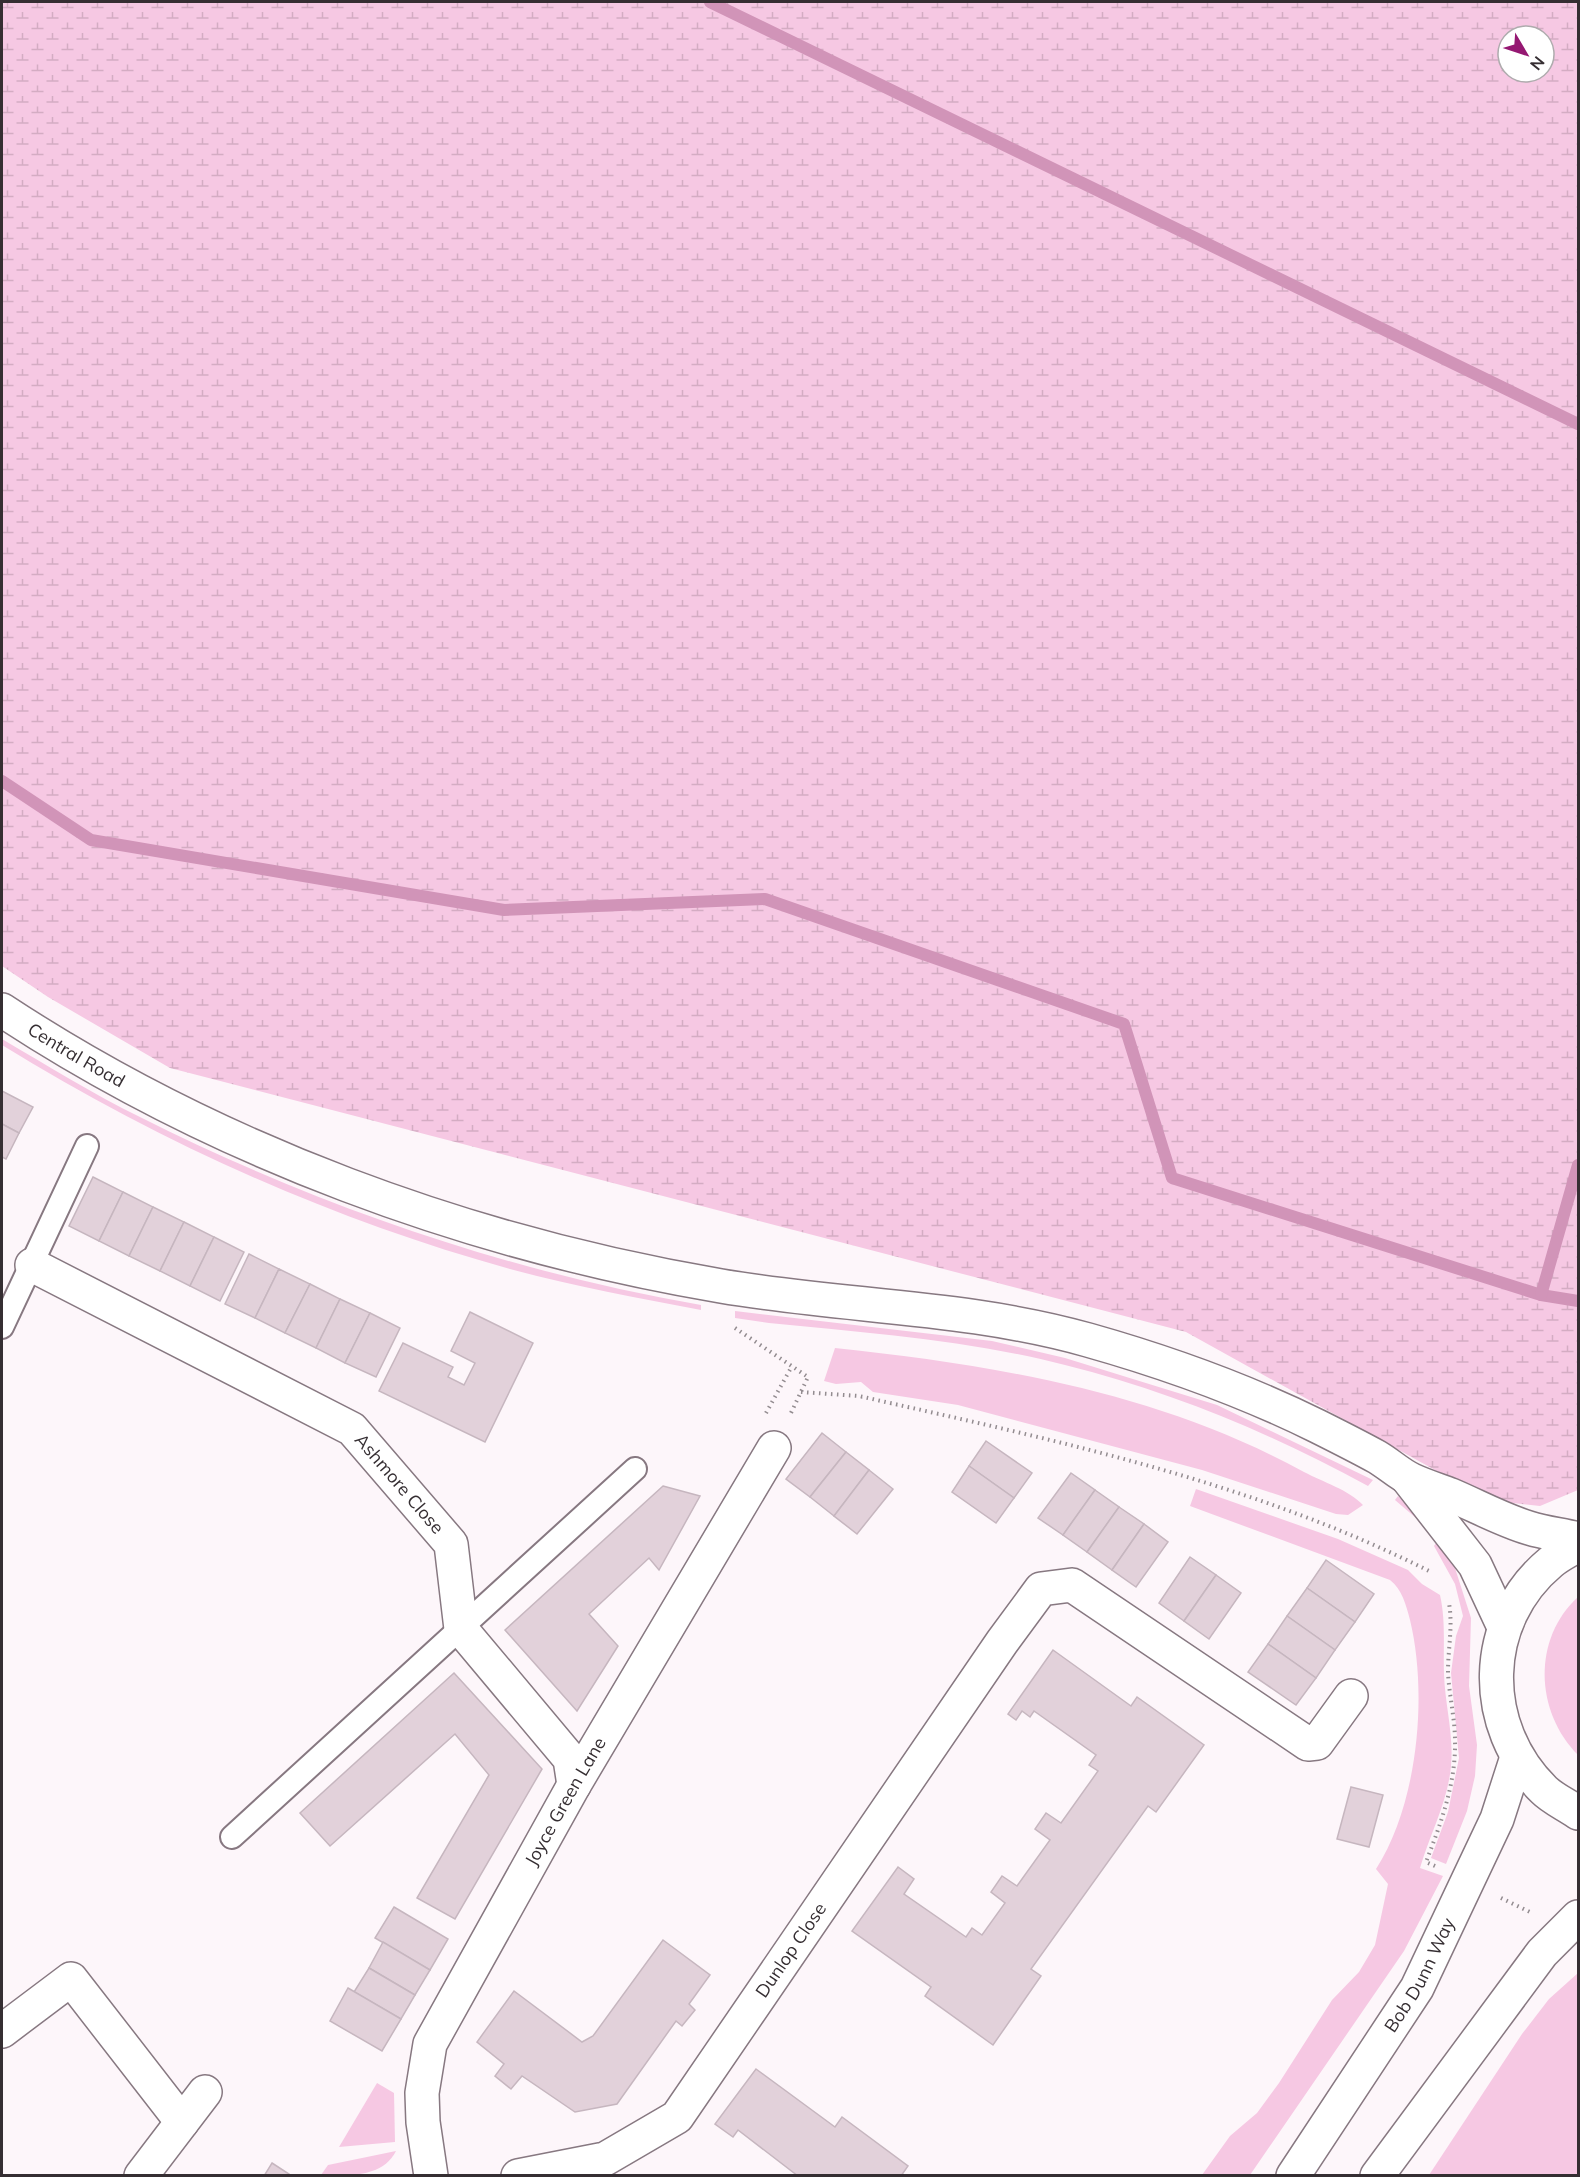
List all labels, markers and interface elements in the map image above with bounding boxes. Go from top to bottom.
north arrow [1496,24,1556,84]
text: N [1526,52,1549,74]
street label: Central Road [24,1017,129,1092]
street label: Ashmore Close [350,1429,449,1539]
street label: Joyce Green Lane [519,1733,611,1870]
street label: Dunlop Close [750,1898,831,2002]
street label: Bob Dunn Way [1379,1914,1460,2036]

